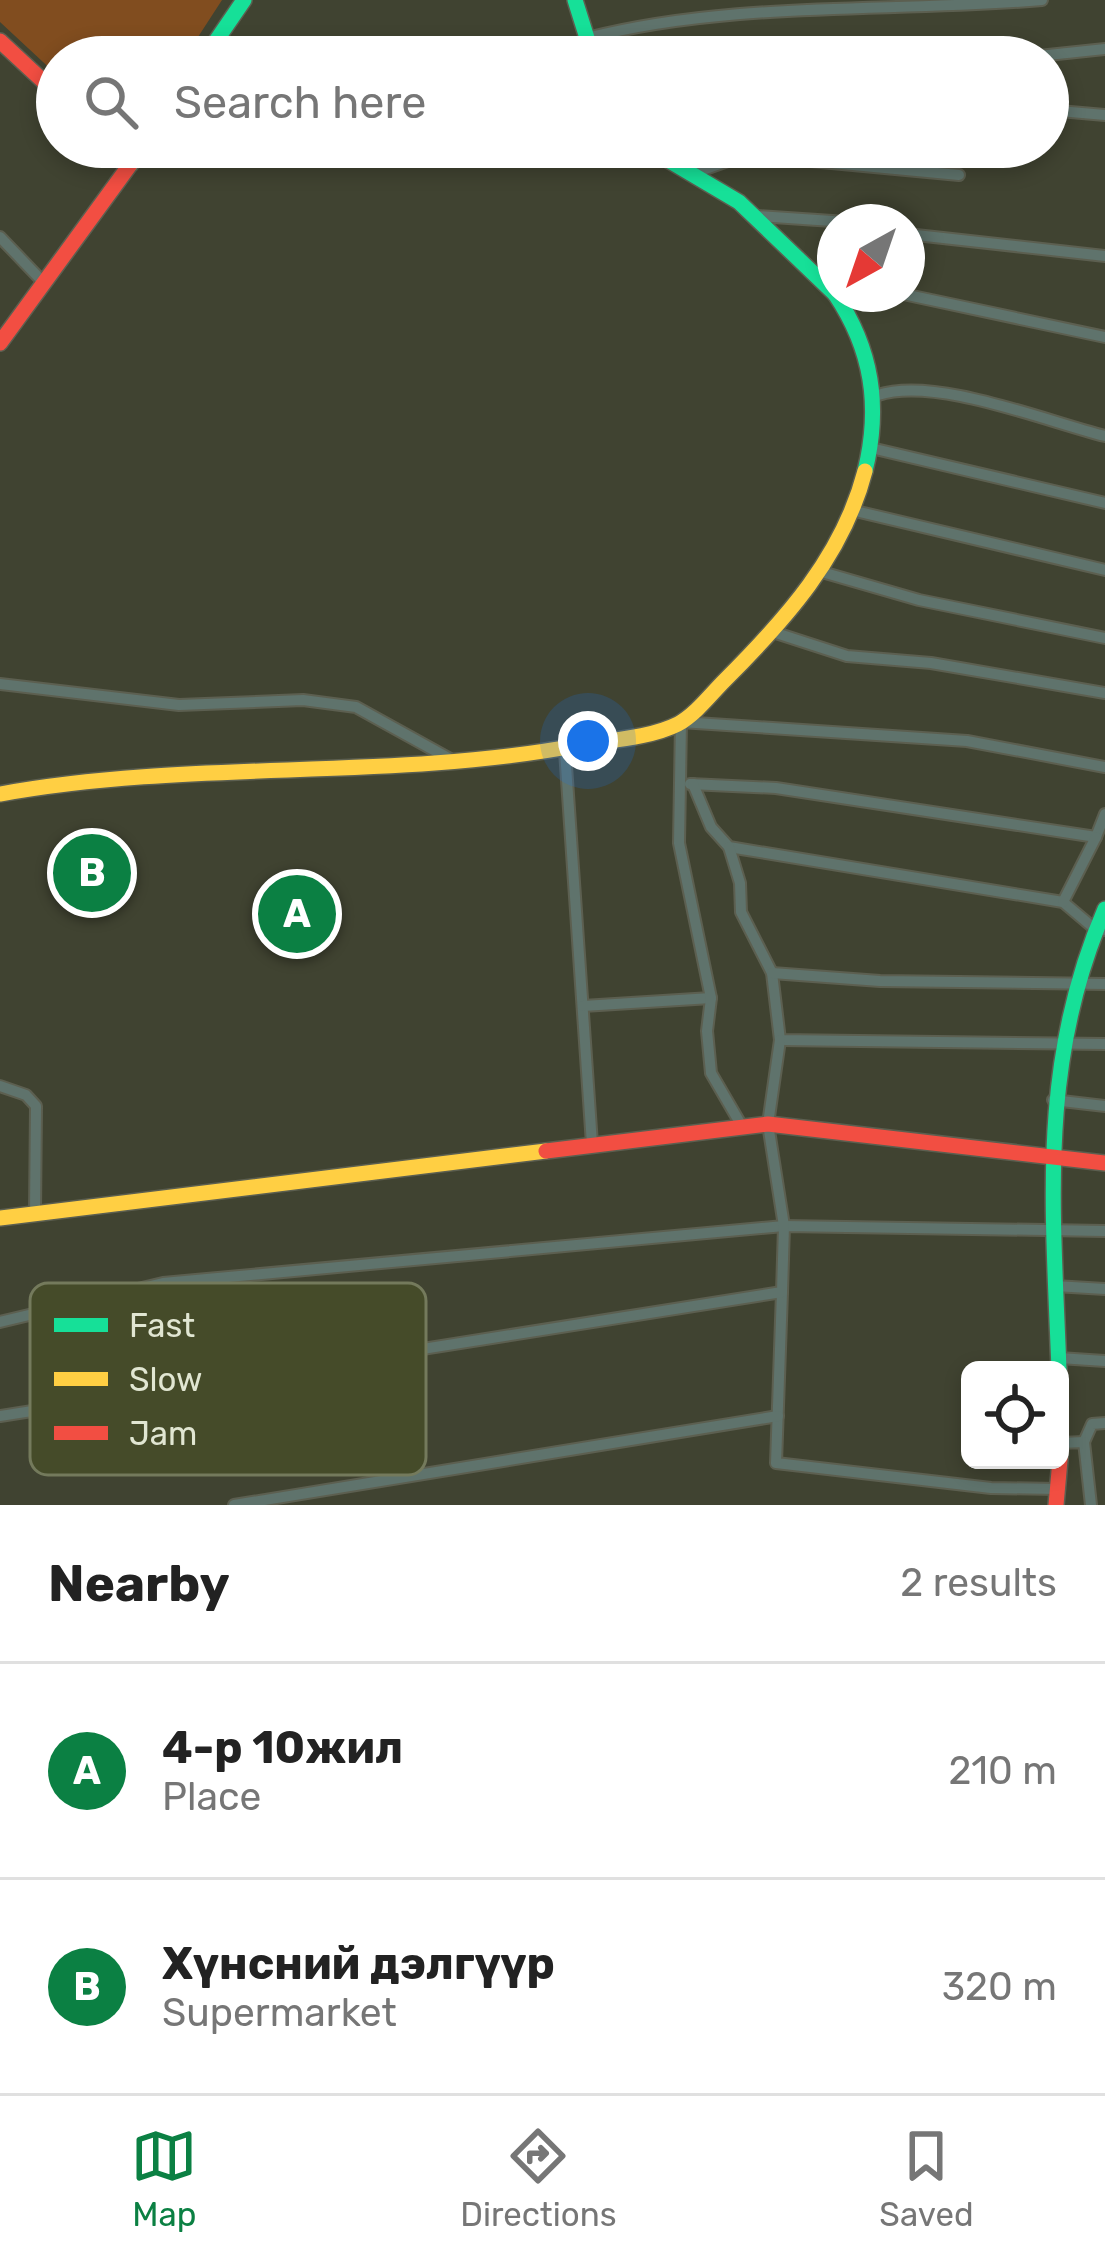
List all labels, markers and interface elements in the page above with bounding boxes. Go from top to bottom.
search box [36,36,1069,168]
icon: search [78,69,144,135]
text: Search here [174,76,426,129]
north arrow [817,204,925,312]
your location [558,711,618,771]
pin: B [53,828,131,918]
pin: A [258,869,336,959]
legend [30,1283,426,1475]
text: Fast [129,1306,195,1345]
text: Slow [129,1360,203,1399]
map controls [961,1361,1069,1469]
button: locate [961,1361,1069,1469]
text: Jam [129,1414,197,1453]
text: Nearby [48,1553,230,1614]
text: 2 results [900,1560,1057,1606]
text: 4-р 10жил [162,1721,403,1774]
text: A [73,1748,101,1794]
text: 210 m [948,1748,1057,1794]
text: Place [162,1774,261,1820]
text: Хүнсний дэлгүүр [162,1937,555,1990]
text: B [73,1964,101,2010]
text: 320 m [942,1964,1057,2010]
text: Supermarket [162,1990,397,2036]
tab: Map [131,2123,197,2234]
tab: Directions [460,2123,617,2234]
tab: Saved [879,2123,974,2234]

